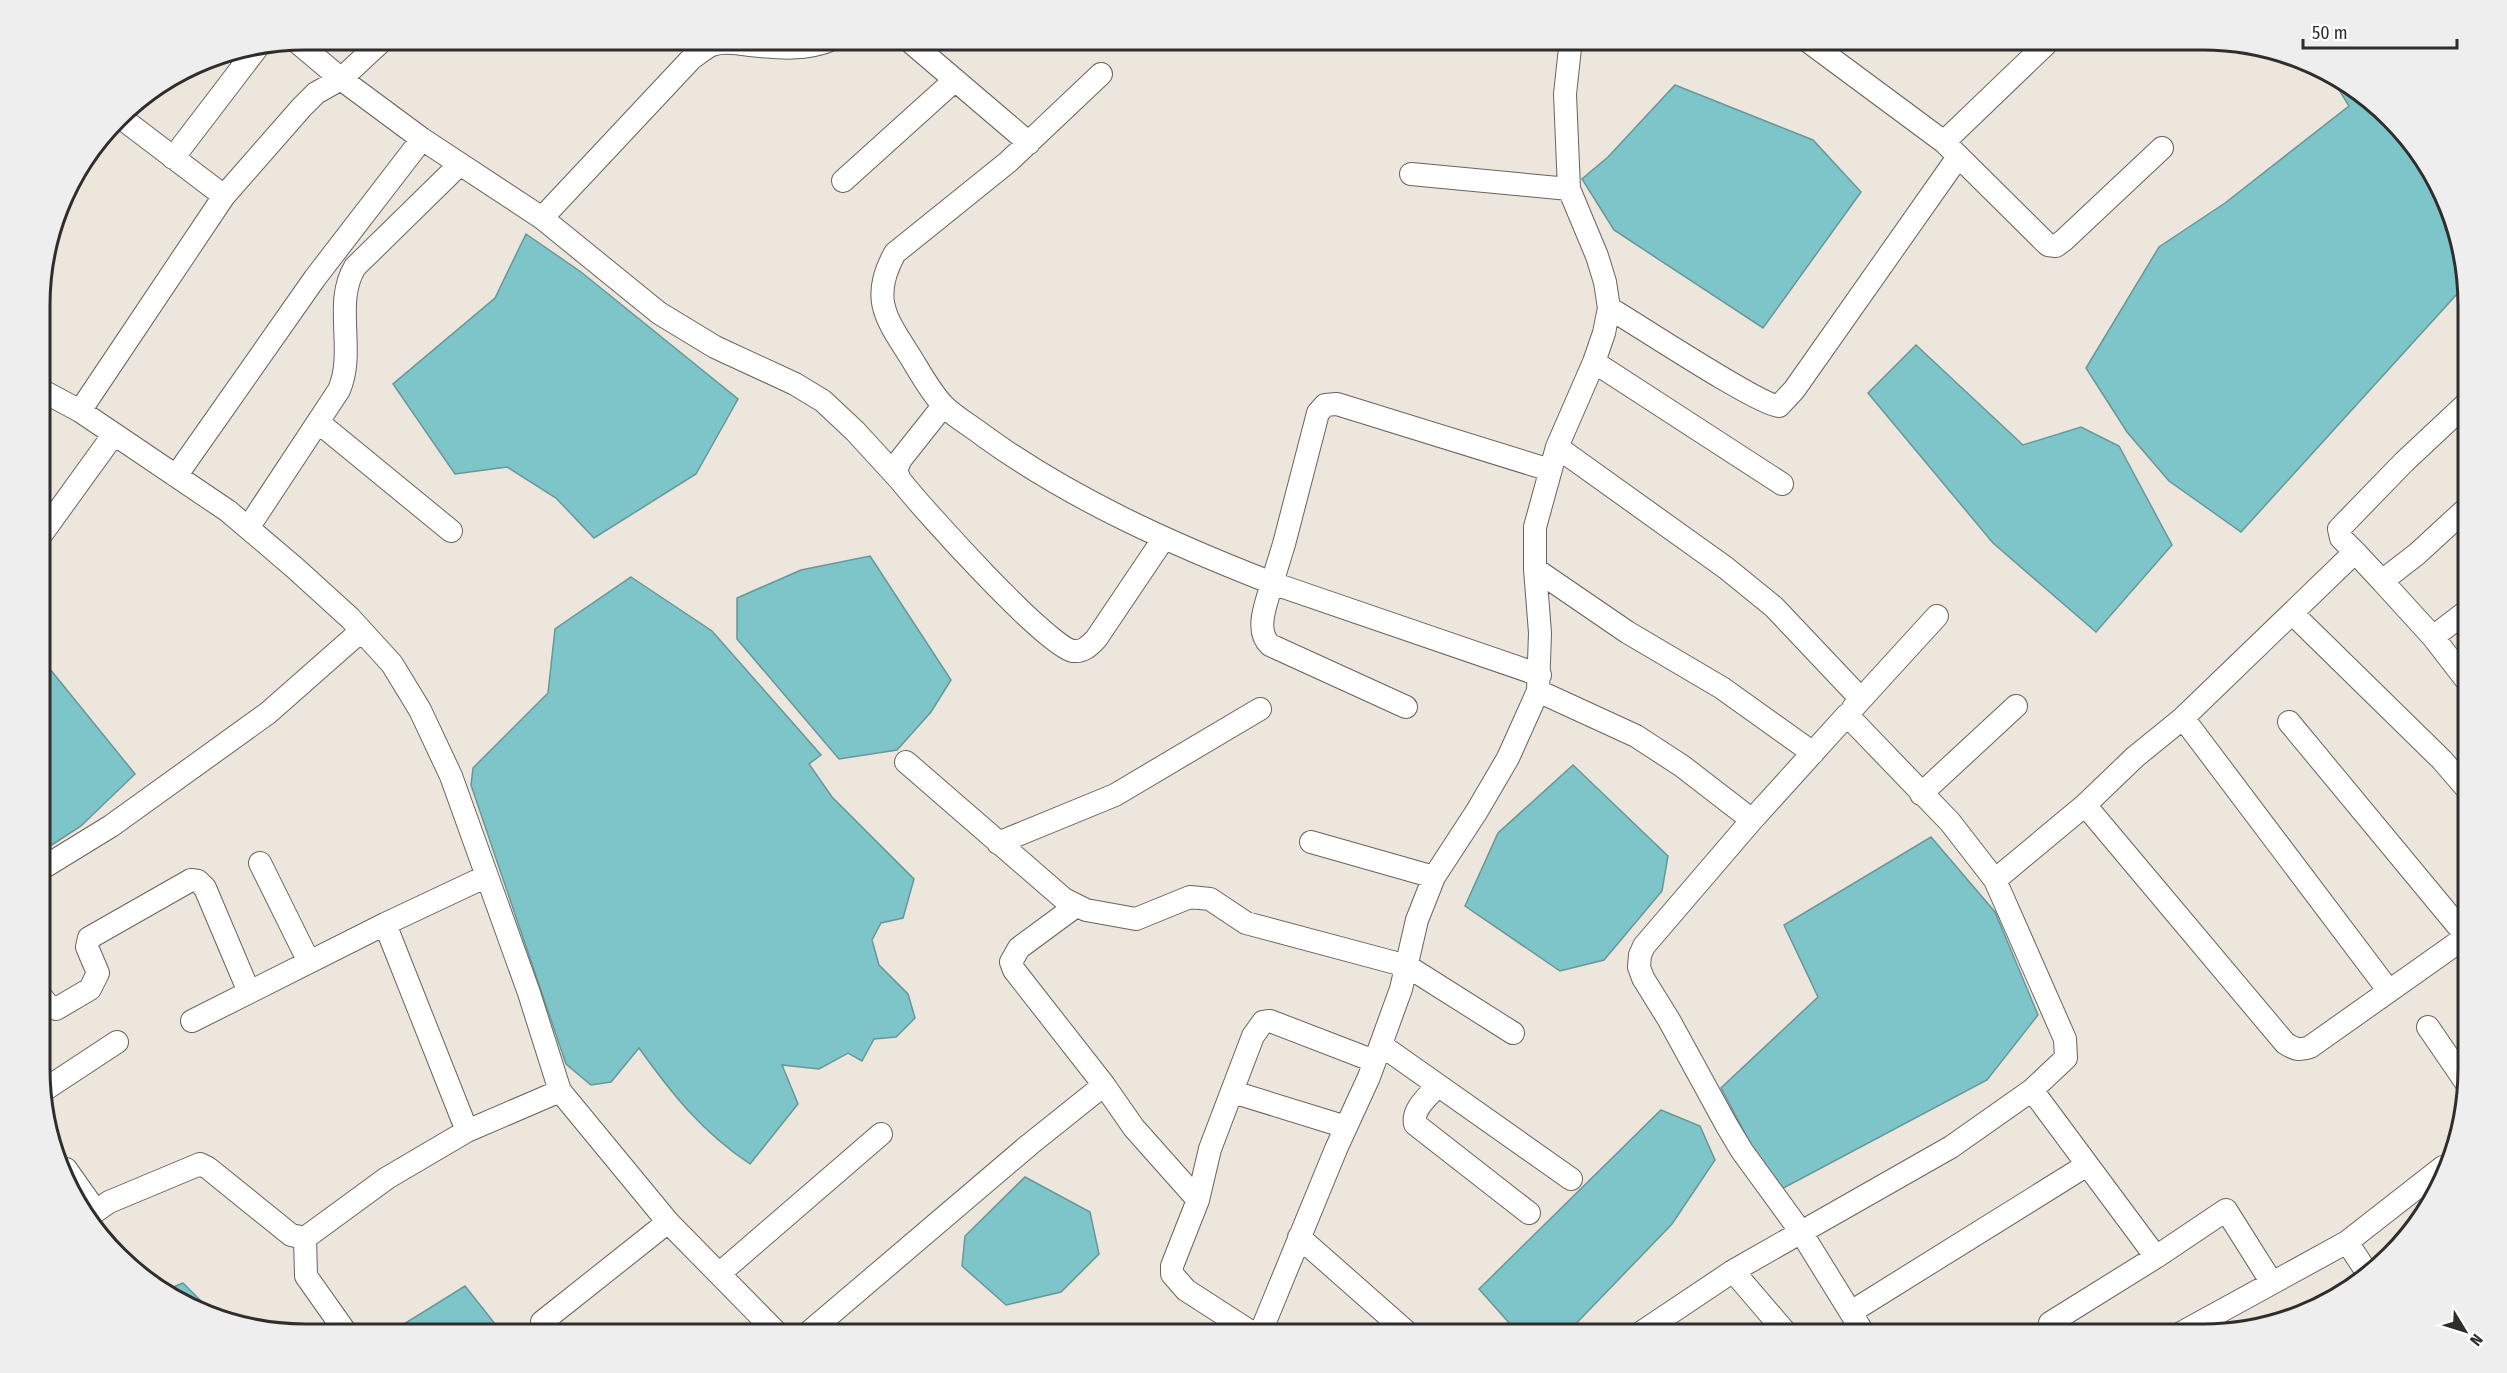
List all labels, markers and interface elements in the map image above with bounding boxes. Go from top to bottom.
scale bar [2303,12,2458,50]
text: 50 m [2312,22,2348,44]
north arrow [2435,1301,2495,1361]
text: N [2466,1330,2487,1350]

